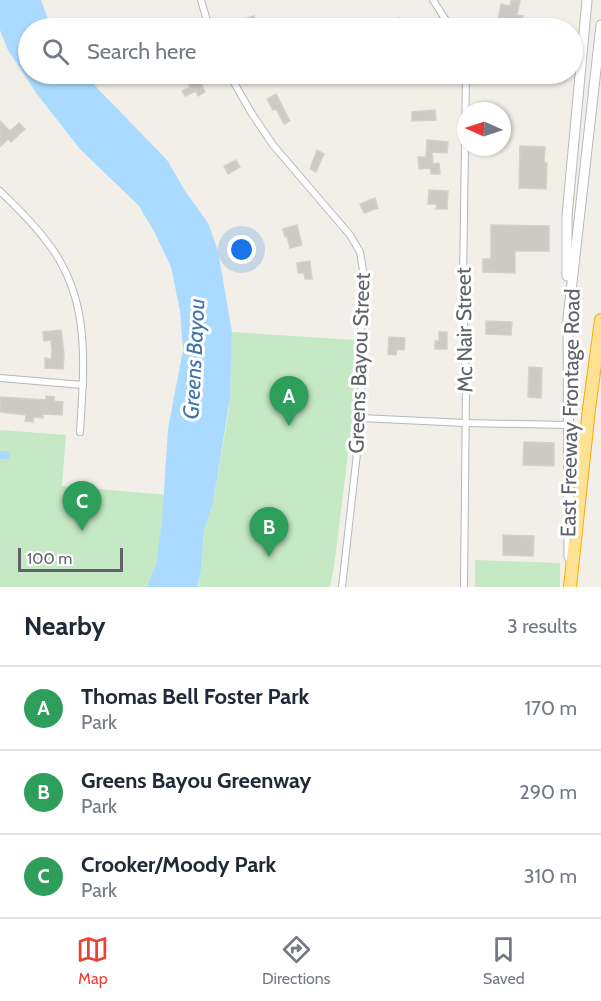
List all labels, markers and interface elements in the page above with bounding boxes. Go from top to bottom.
search box [18,18,583,84]
icon: search [39,35,72,68]
text: Search here [87,38,196,65]
north arrow [457,102,511,156]
your location [227,235,256,264]
street label: Mc Nair Street [450,267,478,393]
street label: Greens Bayou Street [343,272,375,454]
street label: East Freeway Frontage Road [555,289,585,537]
water label: Greens Bayou [177,298,211,420]
pin: A [270,376,308,426]
pin: C [62,482,101,531]
pin: B [250,508,288,557]
scale bar [18,545,123,572]
text: 100 m [27,549,72,568]
text: Nearby [24,610,105,642]
text: 3 results [507,614,577,638]
text: Thomas Bell Foster Park [81,683,309,710]
text: A [37,696,50,720]
text: 170 m [525,696,577,720]
text: Park [81,710,117,734]
text: Greens Bayou Greenway [81,767,311,794]
text: B [37,780,50,804]
text: 290 m [519,780,577,804]
text: Park [81,794,117,818]
text: Crooker/Moody Park [81,851,276,878]
text: C [37,864,50,888]
text: 310 m [524,864,577,888]
text: Park [81,878,117,902]
tab: Map [76,933,109,988]
tab: Directions [262,933,330,988]
tab: Saved [483,933,525,988]

